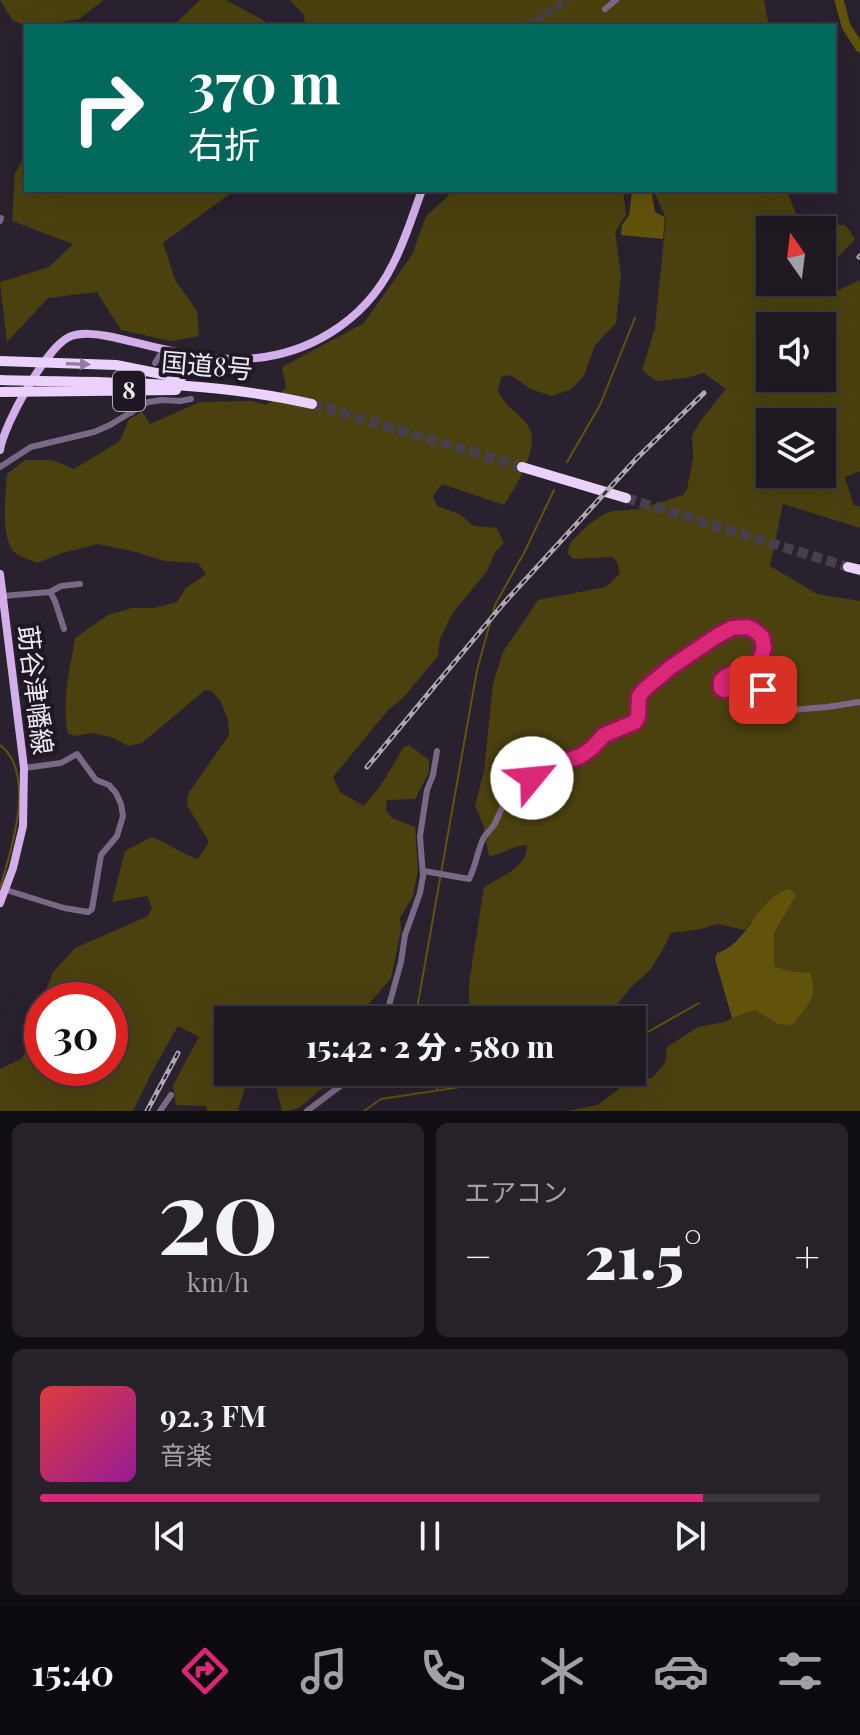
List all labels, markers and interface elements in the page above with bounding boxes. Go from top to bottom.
text: 370 m [188,44,341,119]
icon: right [56,56,160,160]
text: 右折 [188,119,260,167]
north arrow [756,216,836,296]
map controls [756,216,836,488]
button: sound [756,312,836,392]
street label: 国道8号 [160,343,254,386]
one-way arrow [66,357,91,370]
road number: 8 [113,371,145,411]
button: layers [756,408,836,488]
street label: 莇谷津幡線 [11,623,62,756]
pin [729,656,797,724]
icon: arrive [741,668,785,712]
position arrow [490,736,574,820]
speed limit sign: 30 [24,982,128,1086]
text: 15:42 · 2 分 · 580 m [306,1026,554,1066]
text: 20 [157,1142,279,1281]
text: エアコン [464,1174,568,1209]
text: 21.5° [585,1214,702,1294]
text: − [464,1225,492,1284]
text: + [794,1225,820,1284]
text: km/h [187,1264,249,1299]
text: 92.3 FM [160,1395,266,1435]
text: 音楽 [160,1437,212,1472]
icon: previous [148,1514,192,1558]
icon: pause [408,1514,452,1558]
icon: next [668,1514,712,1558]
icon: directions [177,1643,233,1699]
icon: music [296,1643,352,1699]
icon: phone [415,1643,471,1699]
icon: climate [534,1643,590,1699]
icon: car [653,1643,709,1699]
icon: filters [772,1643,828,1699]
text: 15:40 [32,1647,114,1695]

